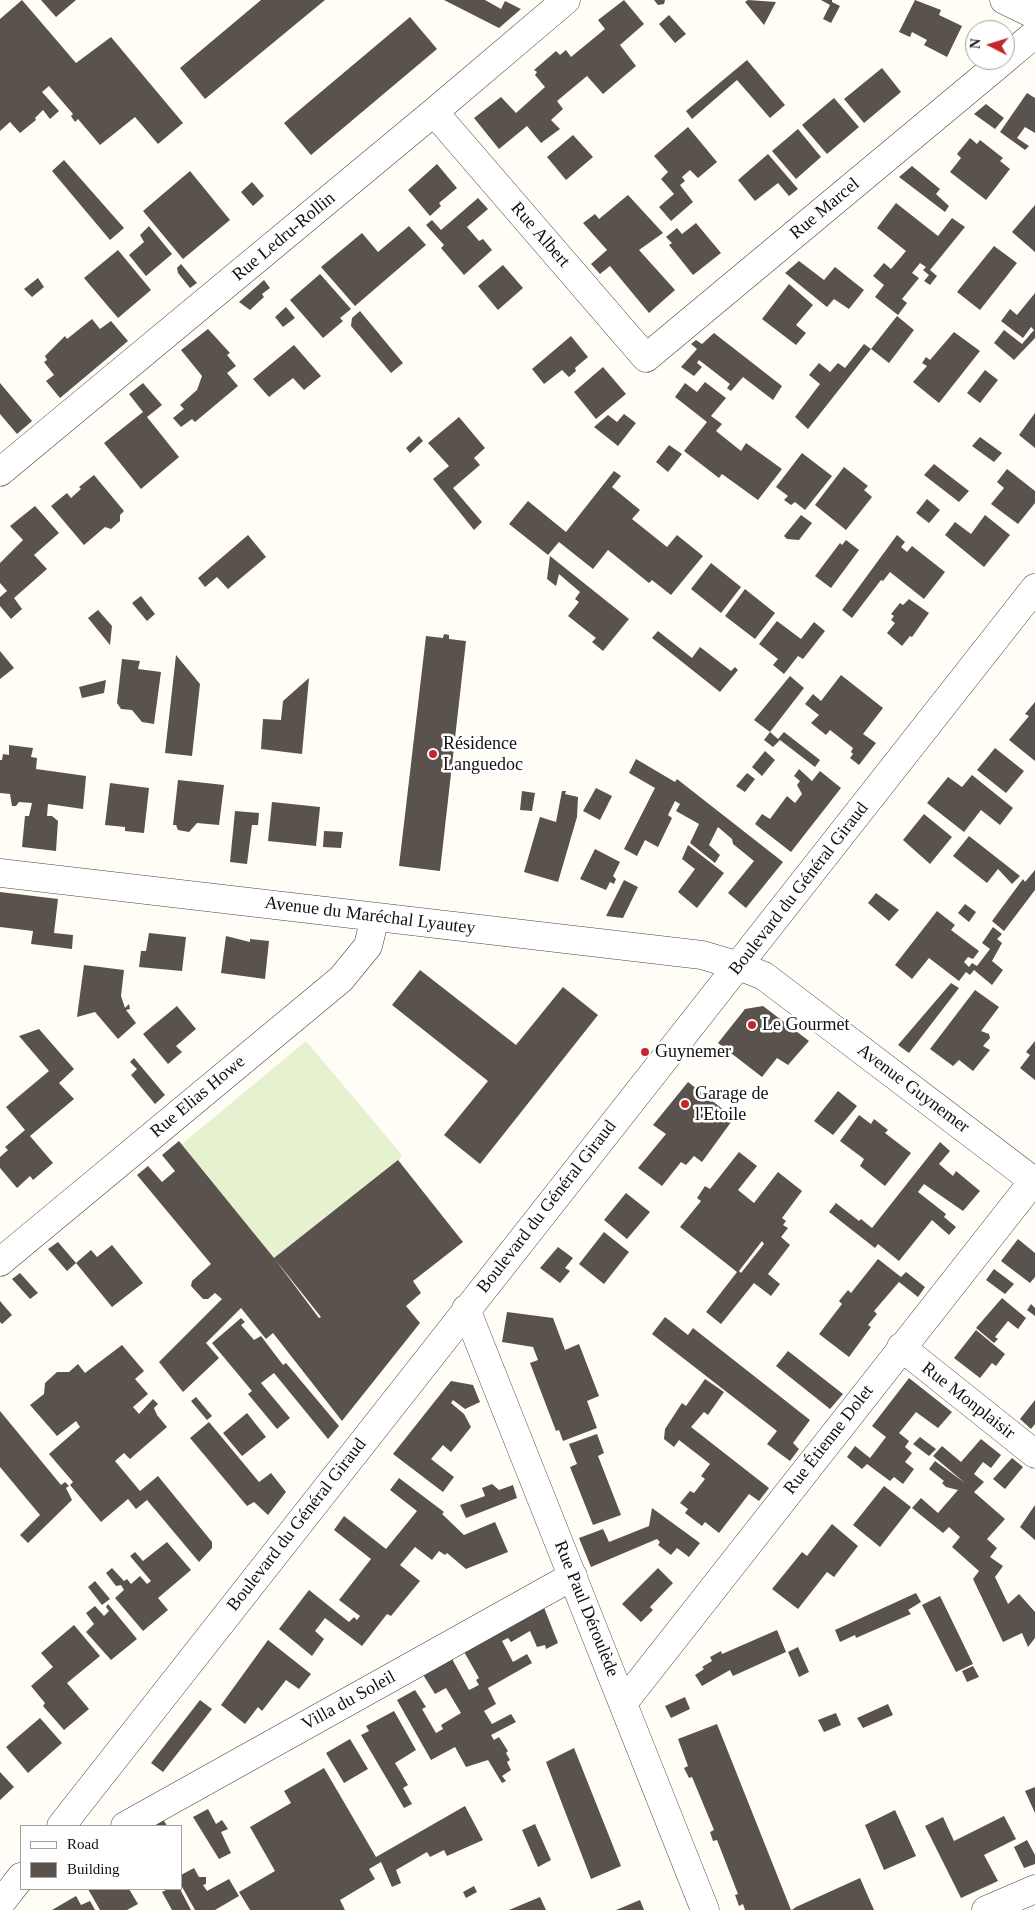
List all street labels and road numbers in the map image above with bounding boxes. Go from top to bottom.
street label: Rue Marcel [786,174,864,244]
street label: Rue Ledru-Rollin [228,188,340,286]
street label: Rue Albert [506,198,574,272]
street label: Boulevard du Général Giraud [725,798,873,980]
street label: Avenue du Maréchal Lyautey [263,892,477,940]
street label: Avenue Guynemer [853,1040,973,1138]
street label: Rue Elias Howe [146,1051,250,1143]
street label: Boulevard du Général Giraud [473,1116,621,1298]
street label: Rue Monplaisir [917,1358,1019,1444]
street label: Rue Étienne Dolet [780,1381,878,1499]
street label: Boulevard du Général Giraud [223,1434,371,1616]
street label: Rue Paul Déroulède [549,1538,623,1680]
street label: Villa du Soleil [298,1666,400,1736]

